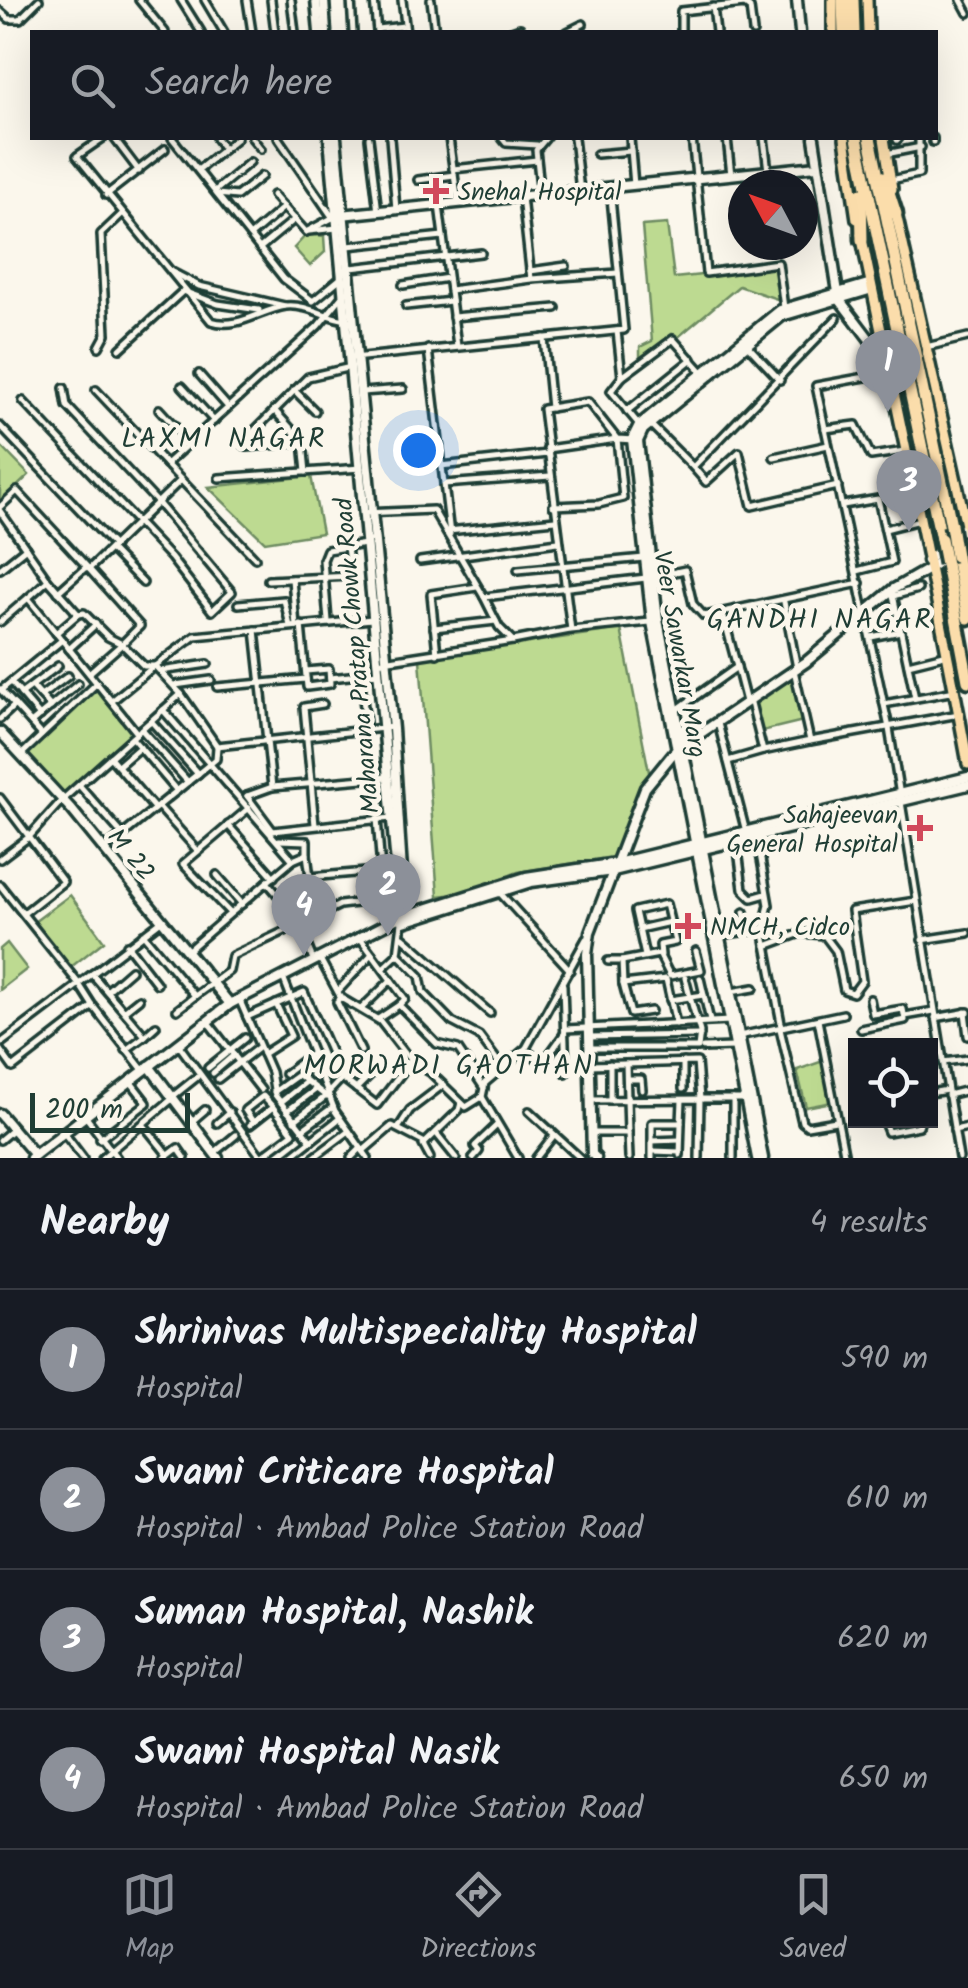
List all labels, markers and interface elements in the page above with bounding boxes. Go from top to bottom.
search box [30,30,938,140]
text: Search here [145,55,332,115]
icon: search [65,58,120,113]
north arrow [728,170,818,260]
place label: Snehal Hospital [458,173,621,213]
marker: Snehal Hospital [423,178,449,204]
pin: 1 [856,330,920,412]
district label: LAXMI NAGAR [121,417,327,462]
your location [393,425,444,476]
pin: 3 [876,450,942,532]
street label: Maharana Pratap Chowk Road [324,495,392,815]
street label: Veer Sawarkar Marg [641,548,717,761]
district label: GANDHI NAGAR [707,598,933,643]
place label: Sahajeevan General Hospital [727,796,898,865]
marker: Sahajeevan General Hospital [907,815,933,841]
street label: M 22 [96,820,164,891]
pin: 2 [356,854,420,936]
pin: 4 [272,874,336,956]
place label: NMCH, Cidco [710,908,850,948]
marker: NMCH, Cidco [675,913,701,939]
map controls [848,1038,938,1128]
button: locate [848,1038,938,1128]
district label: MORWADI GAOTHAN [303,1044,595,1089]
scale bar [30,1088,190,1132]
text: 200 m [45,1088,123,1133]
text: Nearby [40,1190,169,1257]
text: 4 results [810,1198,928,1249]
text: Shrinivas Multispeciality Hospital [135,1304,697,1364]
text: 1 [68,1334,77,1385]
text: 590 m [841,1334,928,1385]
text: Hospital [135,1364,243,1415]
text: Swami Criticare Hospital [135,1444,554,1504]
text: 2 [63,1474,82,1525]
text: 610 m [846,1474,928,1525]
text: Hospital · Ambad Police Station Road [135,1504,643,1555]
text: Suman Hospital, Nashik [135,1584,533,1644]
text: 3 [64,1614,81,1665]
text: 620 m [837,1614,928,1665]
text: Hospital [135,1644,243,1695]
text: Swami Hospital Nasik [135,1724,499,1784]
text: 4 [64,1754,81,1805]
text: 650 m [839,1754,928,1805]
text: Hospital · Ambad Police Station Road [135,1784,643,1835]
tab: Map [122,1867,177,1972]
tab: Directions [420,1867,536,1972]
tab: Saved [780,1867,846,1972]

